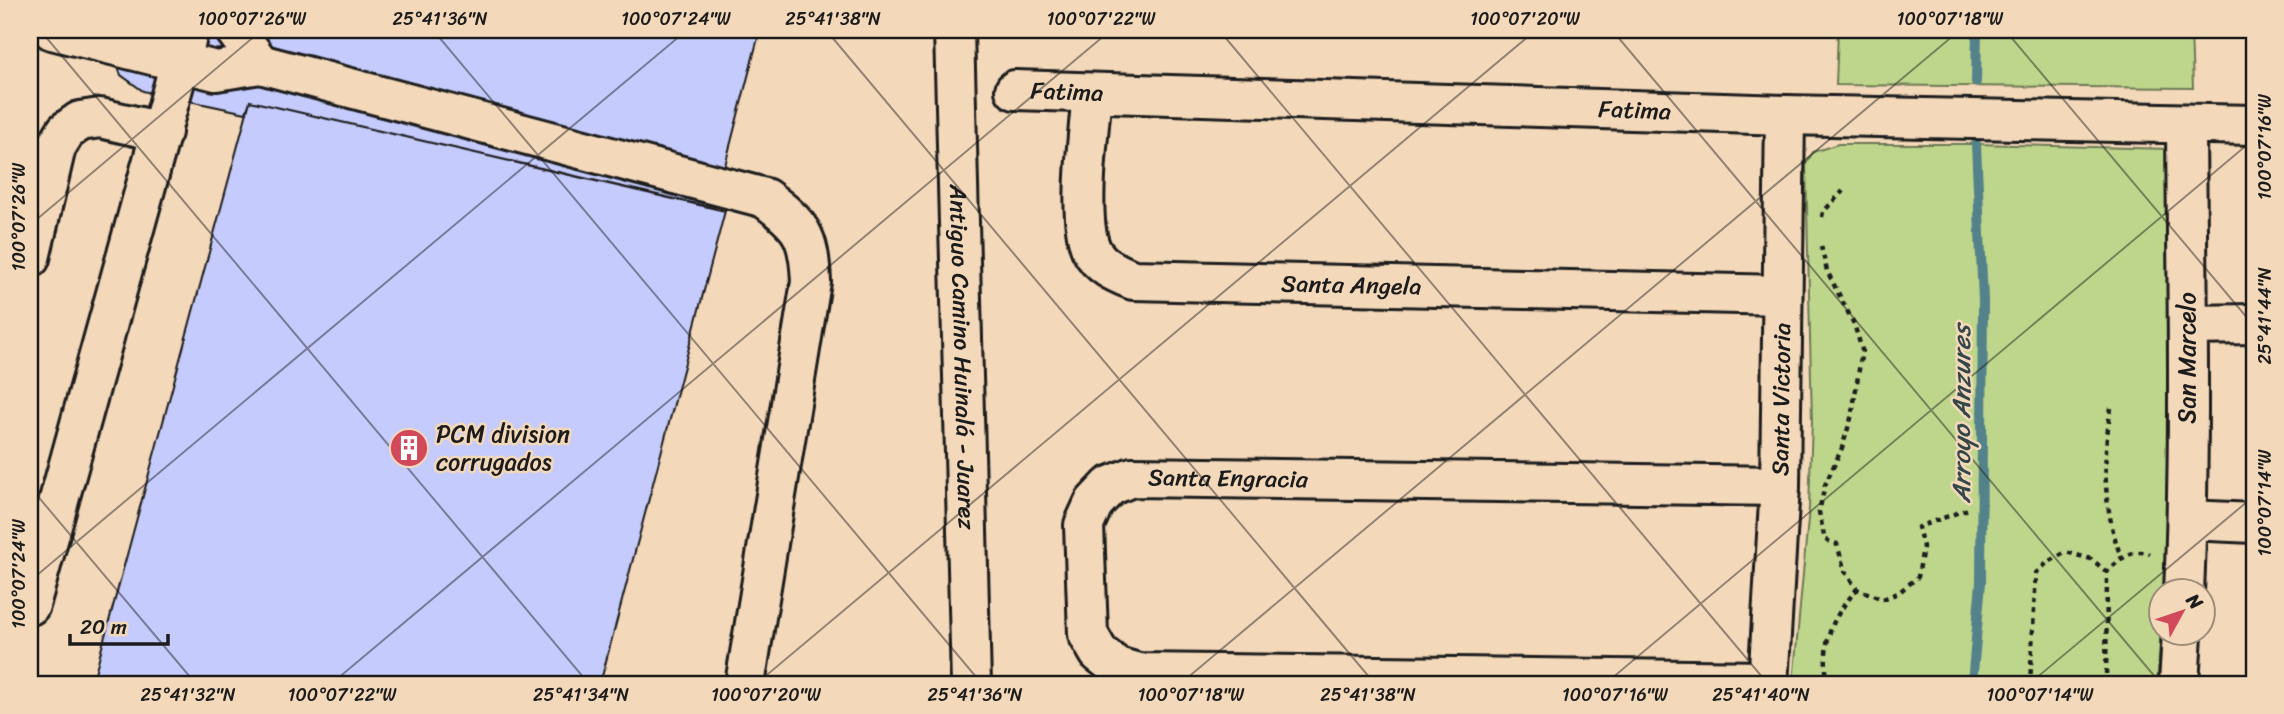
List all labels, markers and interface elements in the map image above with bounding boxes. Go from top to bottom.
text: 100°07'26"W [198,3,307,35]
text: 25°41'36"N [393,3,488,35]
text: 100°07'24"W [621,3,732,35]
text: 25°41'38"N [785,3,881,35]
text: 100°07'22"W [1047,3,1156,35]
text: 100°07'20"W [1470,3,1581,35]
text: 100°07'18"W [1897,3,2004,35]
street label: Fatima [1030,70,1104,114]
street label: Fatima [1598,88,1672,132]
text: 100°07'16"W [2249,93,2281,200]
text: 100°07'26"W [3,162,35,271]
street label: Antiguo Camino Huinalá - Juarez [937,183,988,531]
street label: Santa Angela [1281,262,1422,308]
text: 25°41'44"N [2249,267,2281,365]
street label: San Marcelo [2166,292,2208,424]
water label: Arroyo Anzures [1938,322,1984,504]
street label: Santa Victoria [1759,323,1803,476]
place label: PCM division corrugados [436,413,570,483]
building icon: PCM division corrugados [388,427,430,469]
text: 100°07'14"W [2249,448,2281,556]
street label: Santa Engracia [1148,456,1309,500]
text: 100°07'24"W [3,518,35,629]
north arrow [2148,578,2218,648]
text: N [2177,585,2212,618]
scale bar [70,602,168,646]
text: 20 m [80,608,127,646]
text: 25°41'32"N [141,679,236,711]
text: 100°07'22"W [288,679,397,711]
text: 25°41'34"N [533,679,629,711]
text: 100°07'20"W [711,679,822,711]
text: 25°41'36"N [928,679,1023,711]
text: 100°07'18"W [1138,679,1245,711]
text: 25°41'38"N [1320,679,1416,711]
text: 100°07'16"W [1562,679,1669,711]
text: 25°41'40"N [1712,679,1810,711]
text: 100°07'14"W [1987,679,2095,711]

